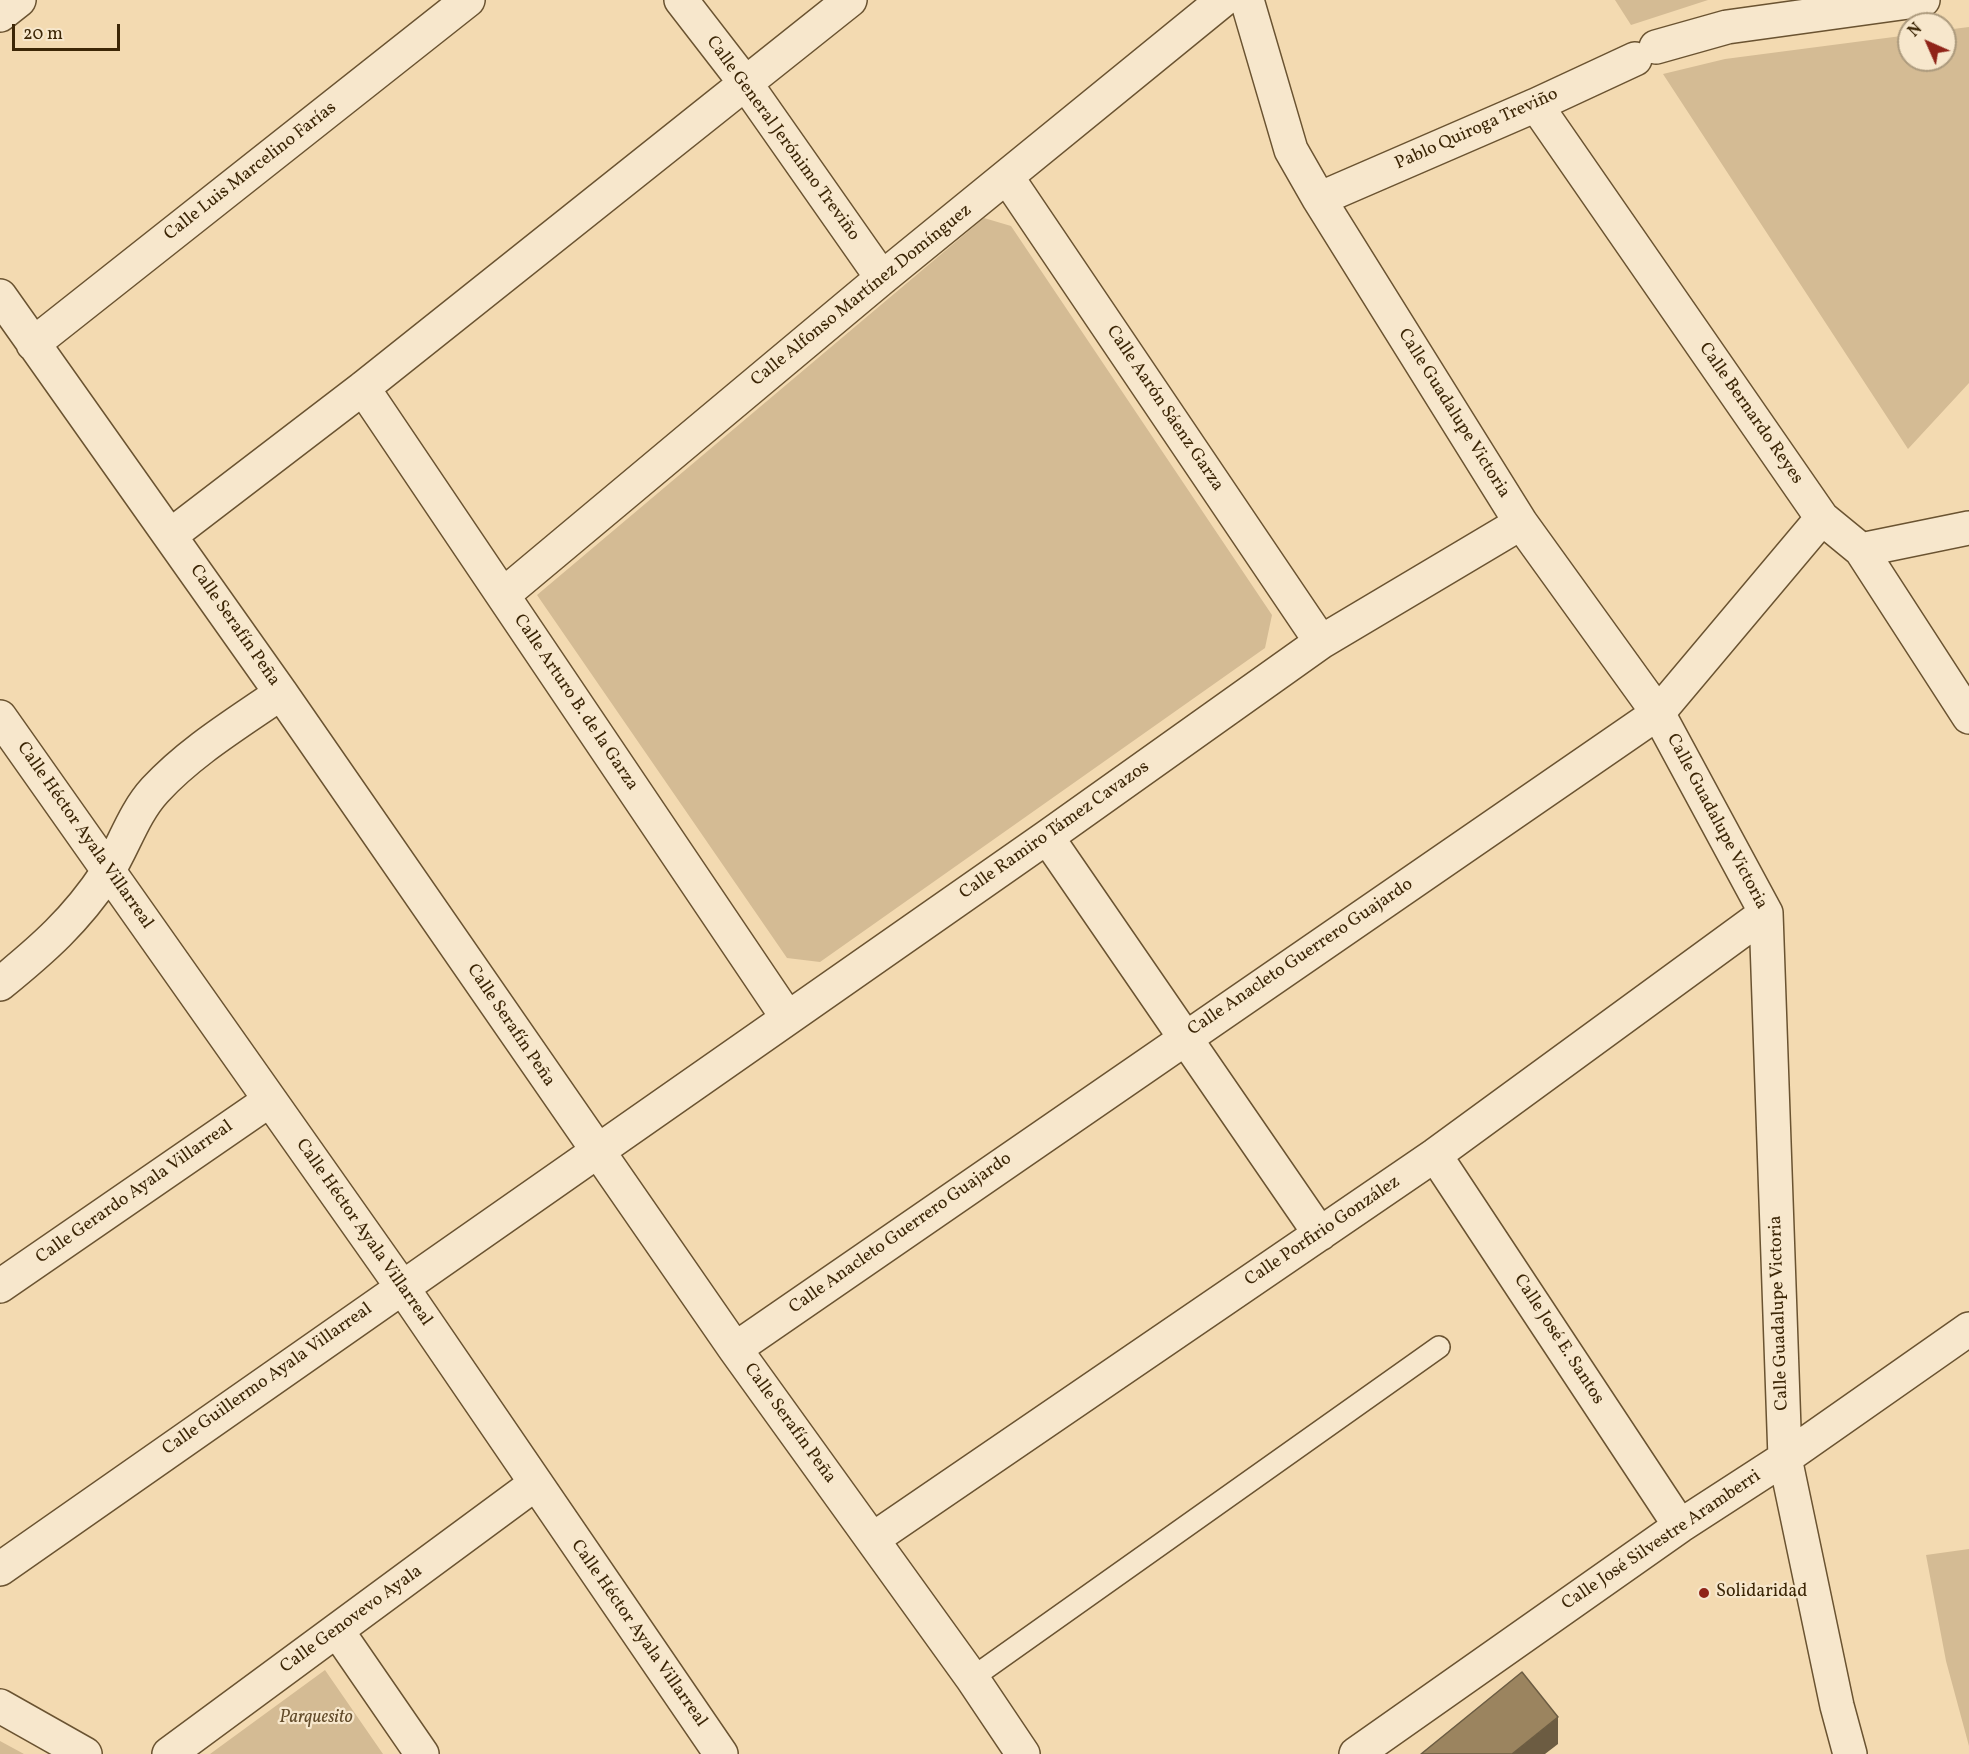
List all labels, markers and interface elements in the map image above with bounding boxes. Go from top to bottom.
scale bar [15,12,123,50]
north arrow [1897,12,1957,72]
text: N [1904,19,1928,43]
text: 20 m [23,22,63,47]
street label: Calle General Jerónimo Treviño [700,32,864,246]
street label: Pablo Quiroga Treviño [1392,84,1562,176]
street label: Calle Luis Marcelino Farías [160,98,342,246]
street label: Calle Alfonso Martínez Domínguez [747,200,977,392]
street label: Calle Aarón Sáenz Garza [1100,322,1228,496]
street label: Calle Guadalupe Victoria [1392,325,1514,503]
street label: Calle Bernardo Reyes [1693,339,1807,489]
street label: Calle Serafín Peña [184,561,284,691]
street label: Calle Arturo B. de la Garza [508,611,642,795]
street label: Calle Guadalupe Victoria [1661,731,1771,913]
street label: Calle Héctor Ayala Villarreal [11,738,157,934]
street label: Calle Ramiro Támez Cavazos [956,757,1154,905]
street label: Calle Anacleto Guerrero Guajardo [1184,875,1418,1041]
street label: Calle Serafín Peña [461,961,559,1091]
street label: Calle Gerardo Ayala Villarreal [32,1117,238,1269]
street label: Calle Héctor Ayala Villarreal [290,1135,436,1331]
street label: Calle Anacleto Guerrero Guajardo [786,1149,1016,1319]
street label: Calle Porfirio González [1241,1172,1405,1292]
street label: Calle Guadalupe Victoria [1766,1215,1794,1411]
street label: Calle José E. Santos [1508,1271,1608,1409]
street label: Calle Guillermo Ayala Villarreal [159,1299,377,1461]
street label: Calle Serafín Peña [738,1360,840,1488]
street label: Calle José Silvestre Aramberri [1558,1466,1766,1616]
street label: Calle Héctor Ayala Villarreal [565,1536,711,1732]
street label: Calle Genovevo Ayala [277,1561,427,1679]
place label: Solidaridad [1716,1582,1807,1604]
marker: Solidaridad [1697,1586,1711,1600]
park label: Parquesito [279,1708,353,1730]

